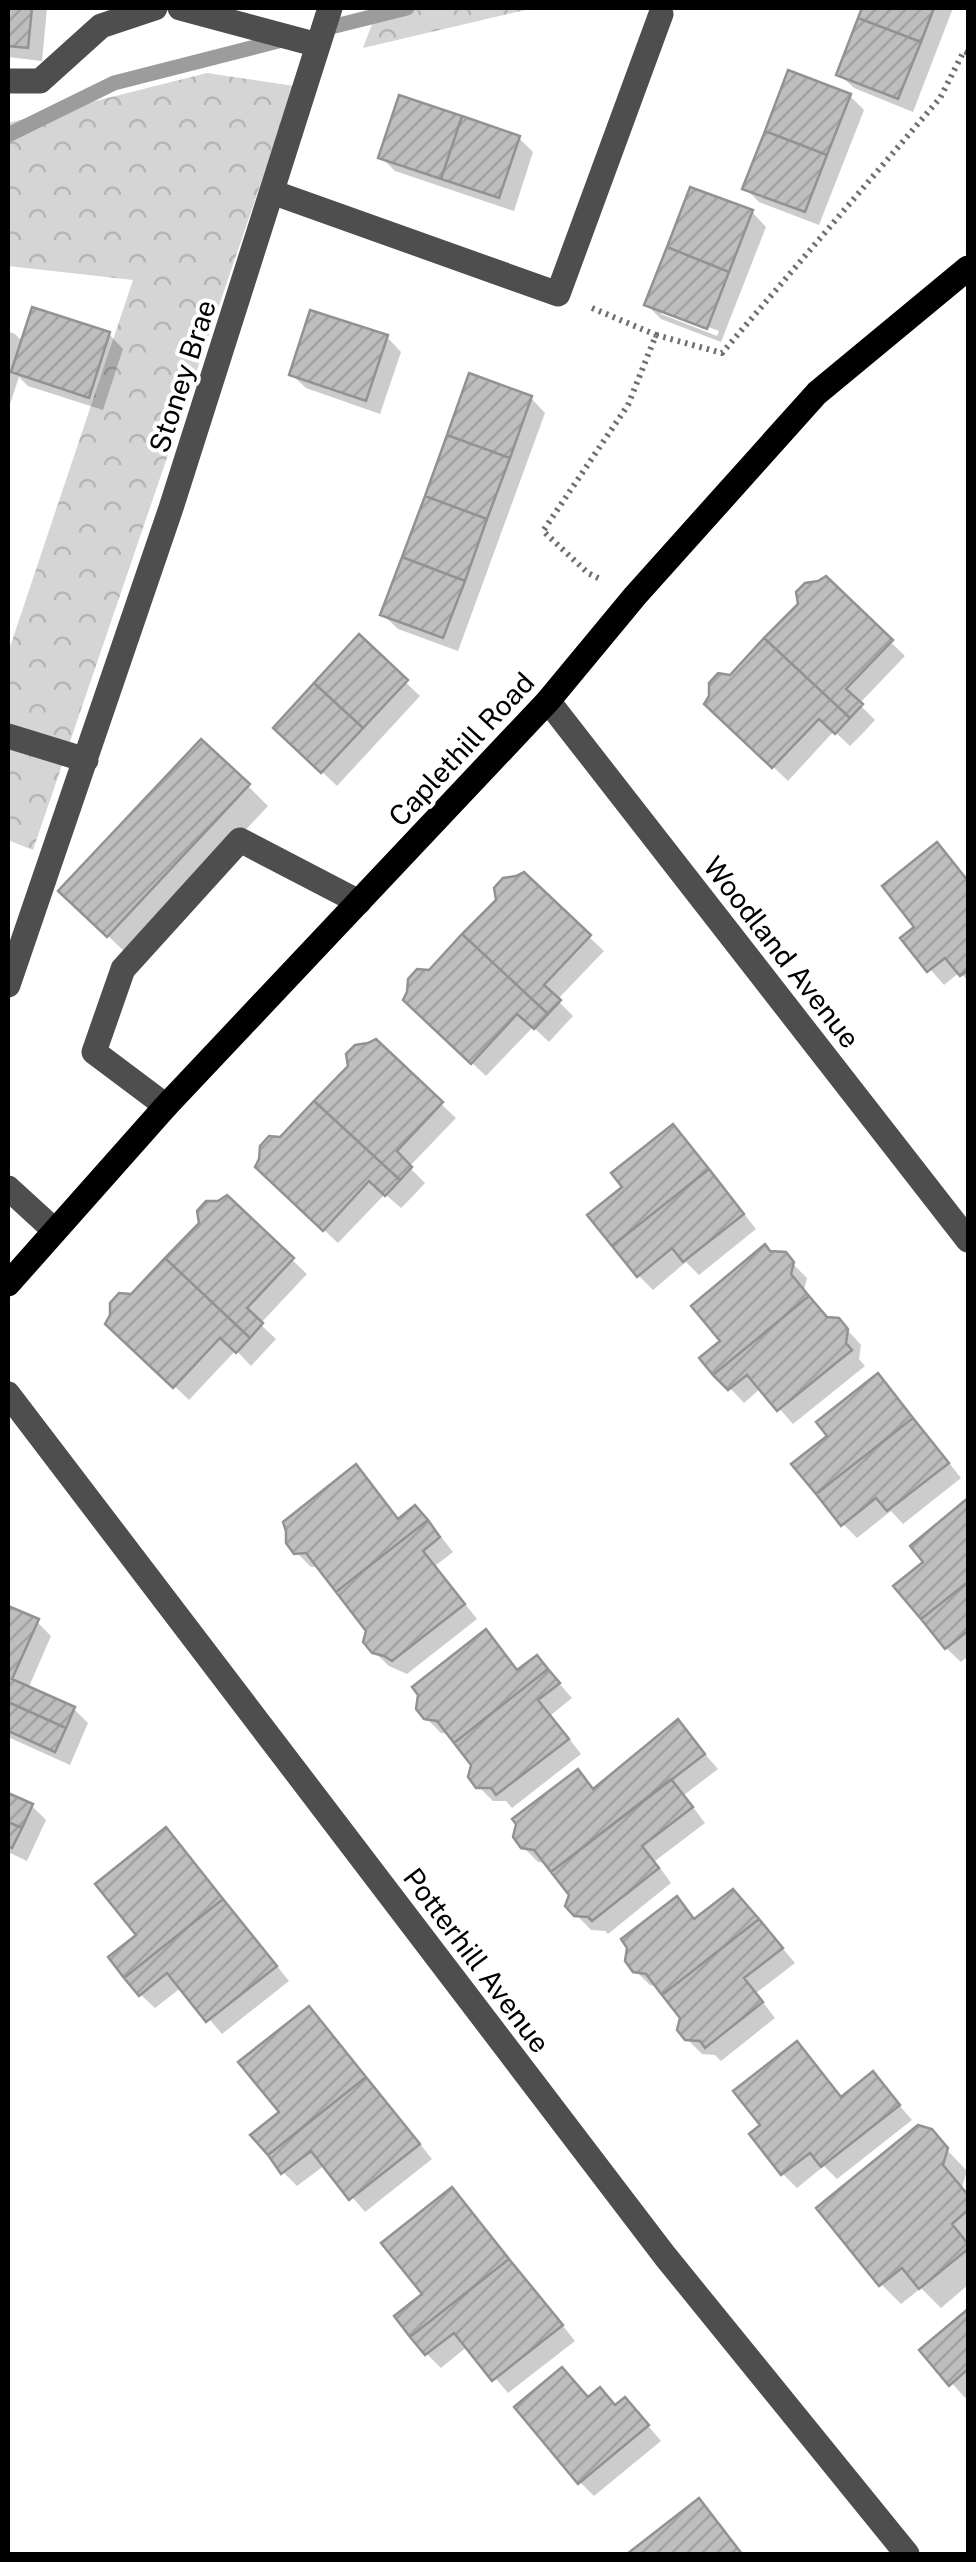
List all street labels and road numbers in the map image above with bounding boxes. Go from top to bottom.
street label: Stoney Brae [142,295,222,457]
street label: Caplethill Road [381,665,541,833]
street label: Woodland Avenue [697,850,867,1054]
street label: Potterhill Avenue [397,1861,557,2059]

